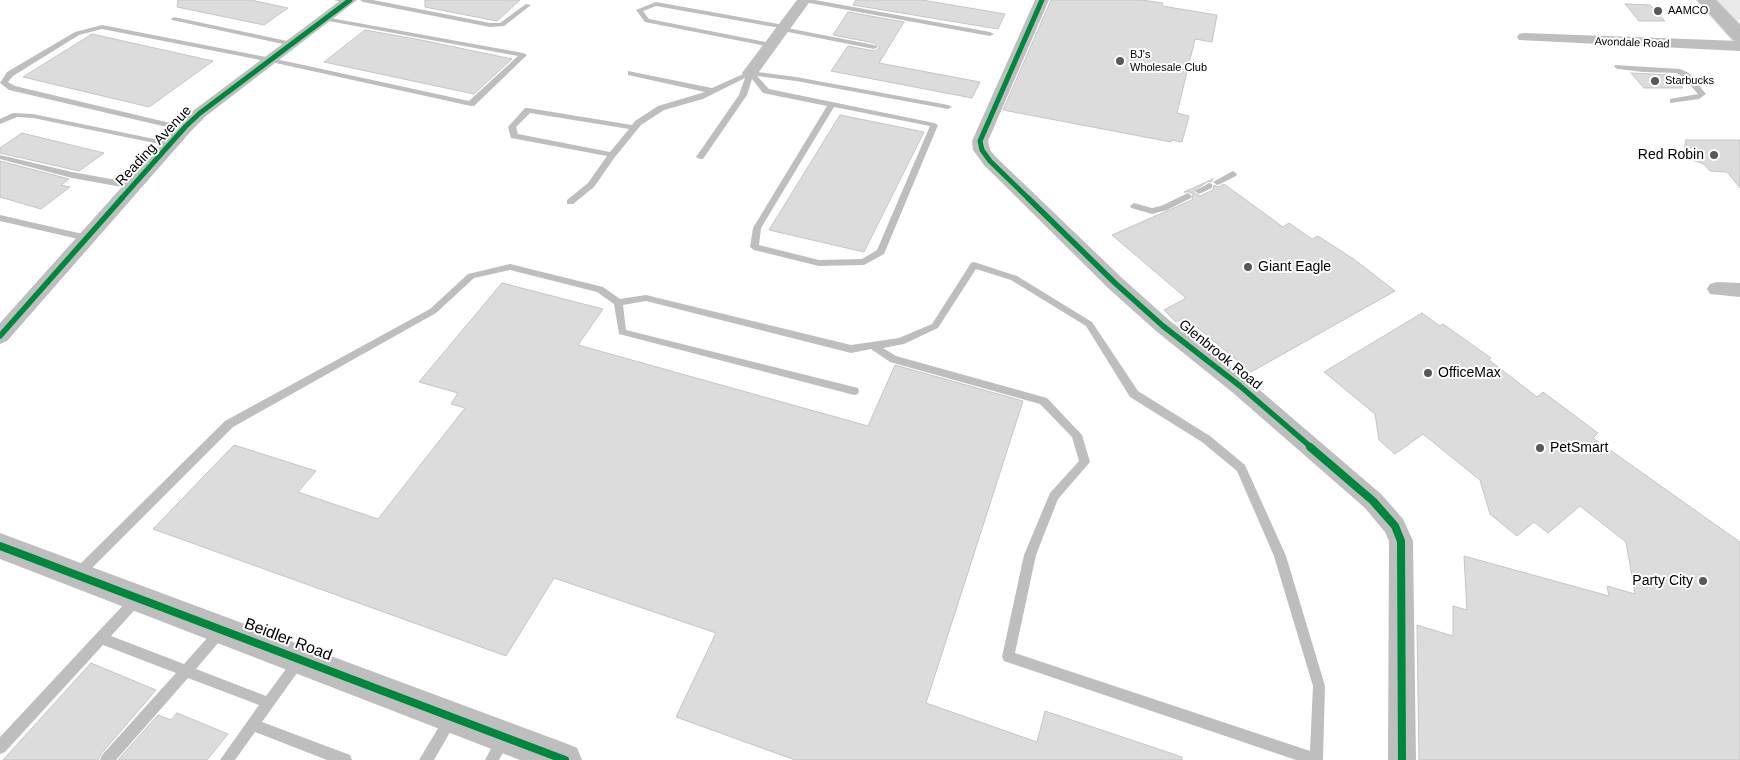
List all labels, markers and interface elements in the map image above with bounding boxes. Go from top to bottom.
place label: AAMCO [1668,4,1708,18]
marker: AAMCO [1652,5,1664,17]
street label: Avondale Road [1594,35,1670,51]
place label: BJ's Wholesale Club [1130,48,1207,74]
marker: BJ's Wholesale Club [1114,55,1126,67]
place label: Starbucks [1665,74,1714,88]
marker: Starbucks [1649,75,1661,87]
street label: Reading Avenue [113,103,195,189]
place label: Red Robin [1638,147,1704,163]
marker: Red Robin [1708,149,1720,161]
place label: Giant Eagle [1258,259,1331,275]
marker: Giant Eagle [1242,261,1254,273]
street label: Glenbrook Road [1175,316,1265,394]
place label: OfficeMax [1438,365,1501,381]
marker: OfficeMax [1422,367,1434,379]
place label: PetSmart [1550,440,1608,456]
marker: PetSmart [1534,442,1546,454]
place label: Party City [1632,573,1693,589]
marker: Party City [1697,575,1709,587]
street label: Beidler Road [241,614,335,666]

